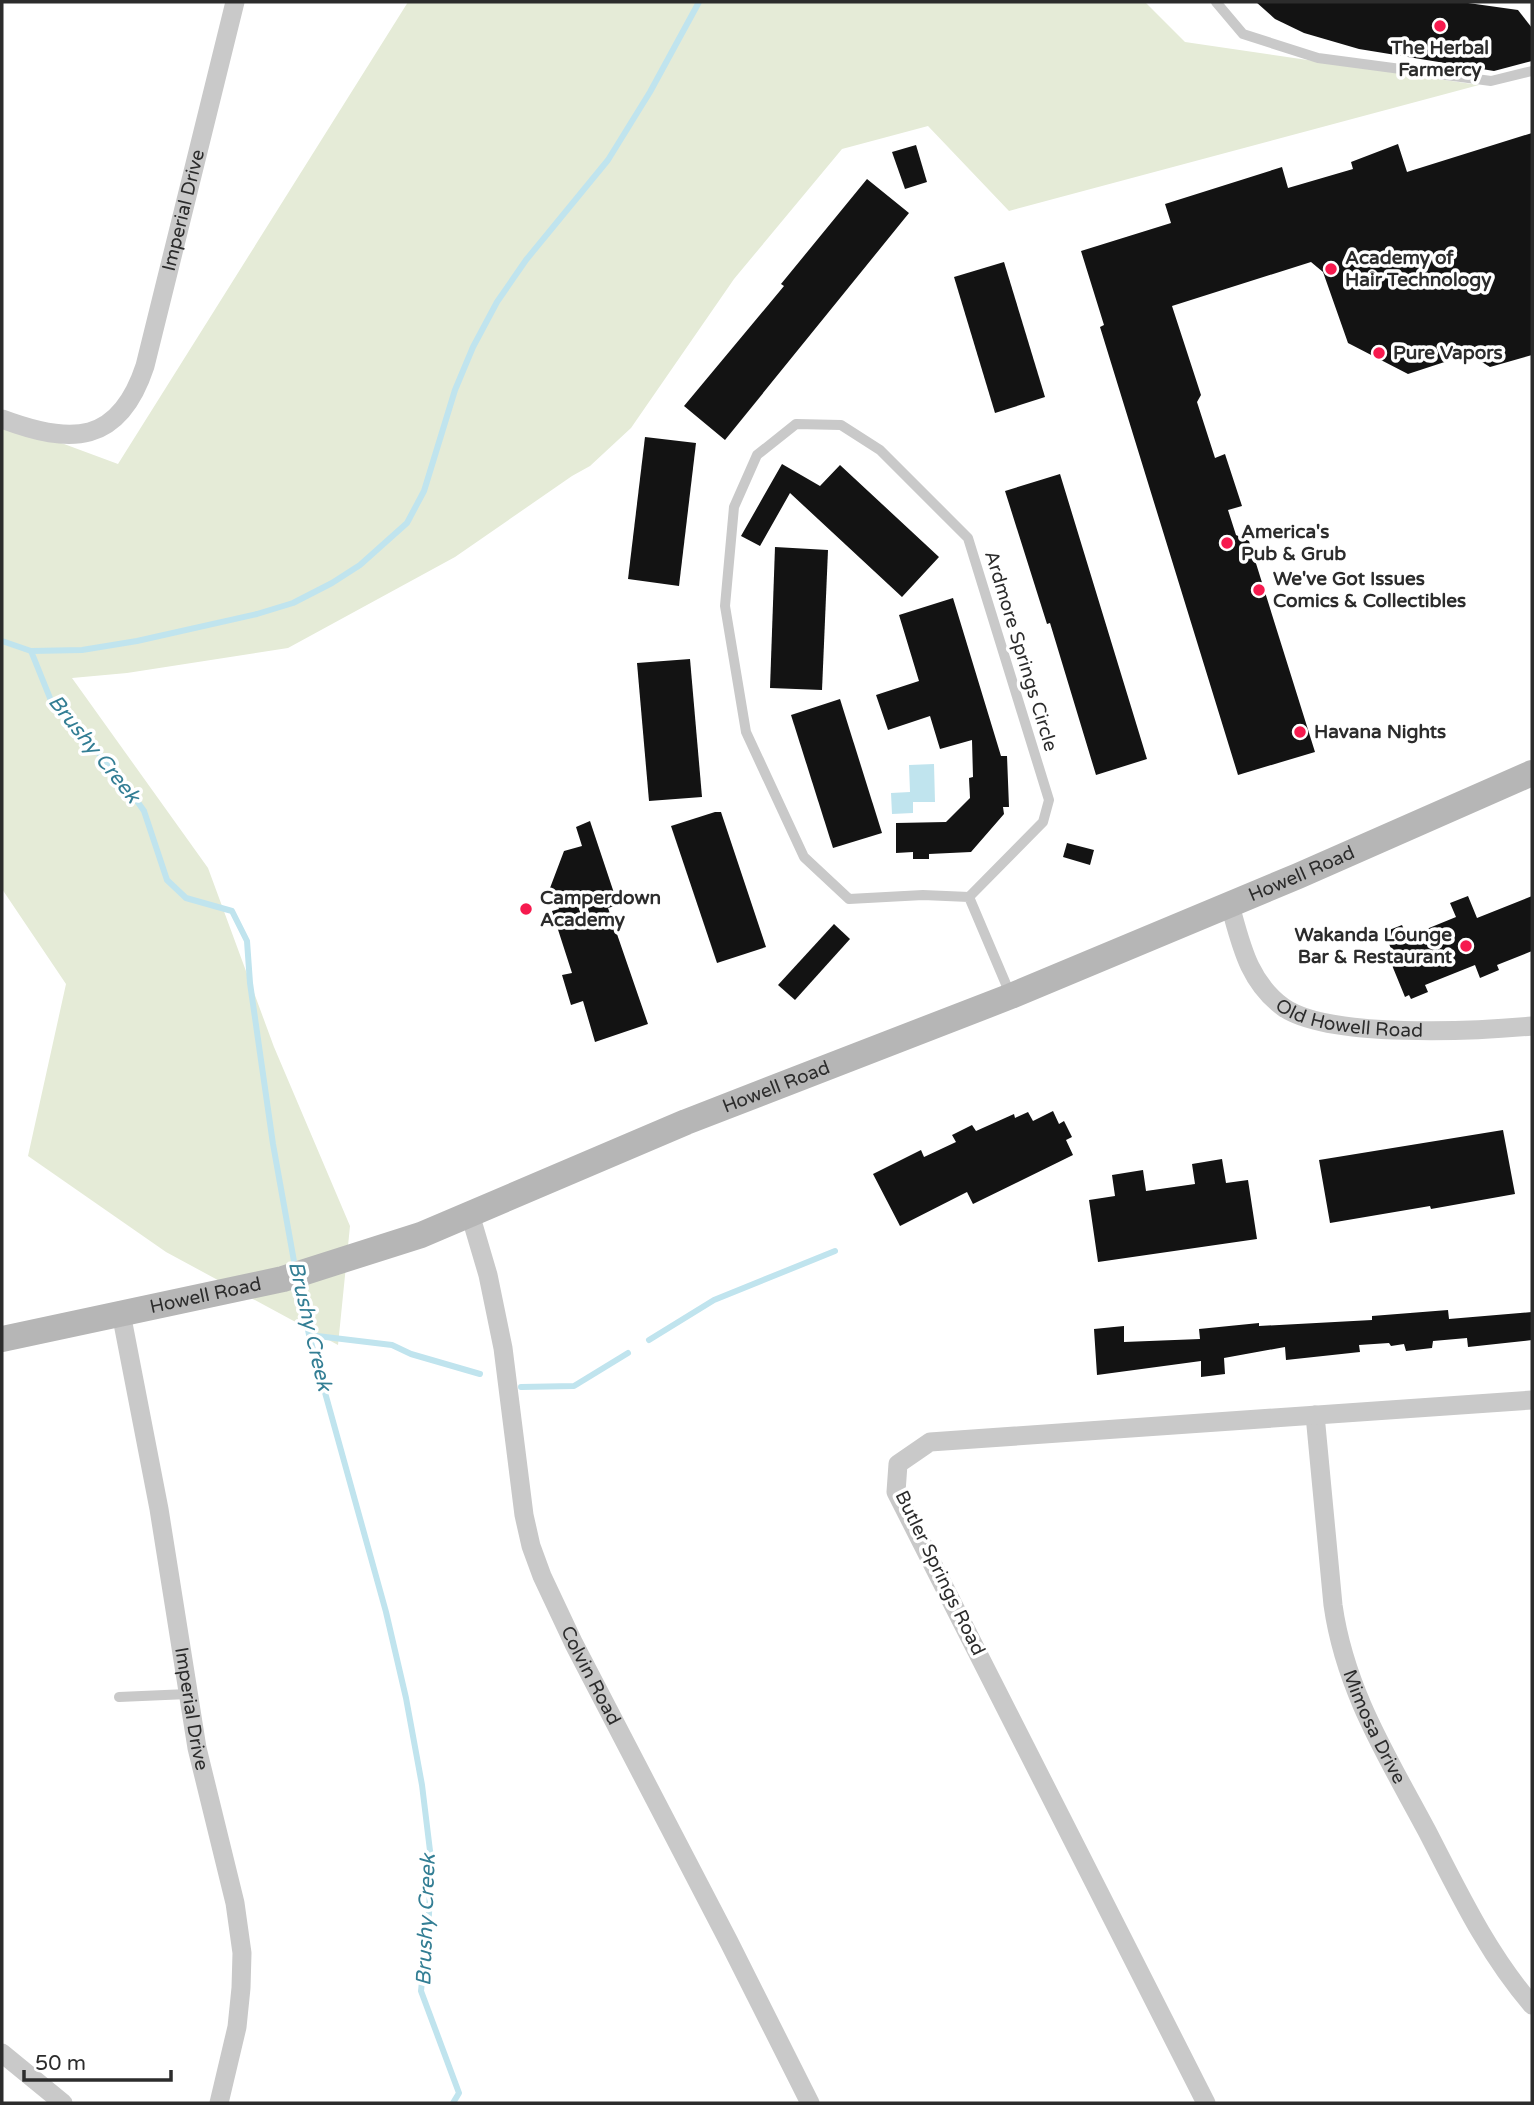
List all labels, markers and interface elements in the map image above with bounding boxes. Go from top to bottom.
marker: The Herbal Farmercy [1432,18,1448,34]
place label: The Herbal Farmercy [1390,37,1489,82]
street label: Imperial Drive [158,147,209,274]
place label: Academy of Hair Technology [1345,247,1492,292]
marker: Academy of Hair Technology [1323,261,1339,277]
place label: Pure Vapors [1393,342,1503,365]
marker: Pure Vapors [1371,345,1387,361]
place label: America's Pub & Grub [1241,521,1346,565]
marker: America's Pub & Grub [1219,535,1235,551]
street label: Ardmore Springs Circle [980,548,1062,754]
place label: We've Got Issues Comics & Collectibles [1273,568,1466,612]
marker: We've Got Issues Comics & Collectibles [1251,582,1267,598]
water label: Brushy Creek [43,690,146,809]
place label: Havana Nights [1314,721,1446,744]
marker: Havana Nights [1292,724,1308,740]
street label: Howell Road [1245,841,1358,906]
place label: Camperdown Academy [540,887,661,932]
marker: Camperdown Academy [518,901,534,917]
place label: Wakanda Lounge Bar & Restaurant [1294,924,1453,968]
marker: Wakanda Lounge Bar & Restaurant [1458,938,1474,954]
street label: Old Howell Road [1271,994,1423,1042]
street label: Howell Road [719,1056,833,1118]
water label: Brushy Creek [283,1259,337,1395]
street label: Howell Road [148,1273,263,1318]
street label: Butler Springs Road [891,1487,989,1659]
street label: Colvin Road [556,1623,625,1729]
street label: Imperial Drive [170,1646,213,1773]
street label: Mimosa Drive [1338,1667,1410,1788]
water label: Brushy Creek [411,1852,441,1986]
scale bar [24,2038,172,2082]
text: 50 m [35,2051,86,2076]

